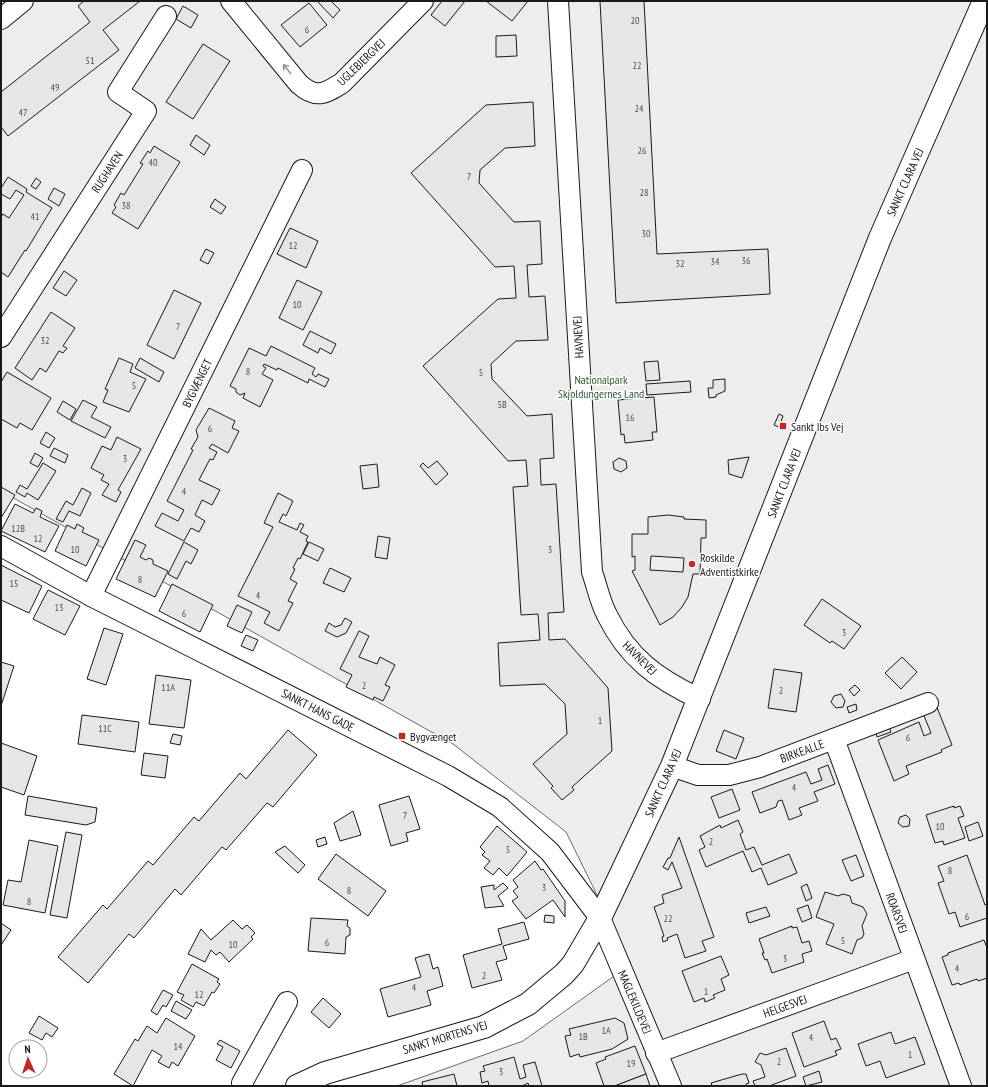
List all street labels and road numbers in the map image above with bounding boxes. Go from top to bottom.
street label: UGLEBJERGVEJ [334,35,388,89]
street label: SANKT CLARA VEJ [883,145,927,218]
street label: RUGHAVEN [88,148,126,196]
street label: HAVNEVEJ [569,315,587,359]
street label: BYGVÆNGET [179,356,215,410]
street label: SANKT CLARA VEJ [764,446,804,520]
street label: HAVNEVEJ [620,638,660,678]
street label: SANKT HANS GADE [279,685,357,735]
street label: BIRKEALLE [778,736,826,766]
street label: SANKT CLARA VEJ [641,746,685,819]
street label: ROARSVEJ [883,891,911,935]
street label: MAGLEKILDEVEJ [615,968,655,1036]
street label: HELGESVEJ [761,991,809,1021]
street label: SANKT MORTENS VEJ [401,1017,489,1057]

